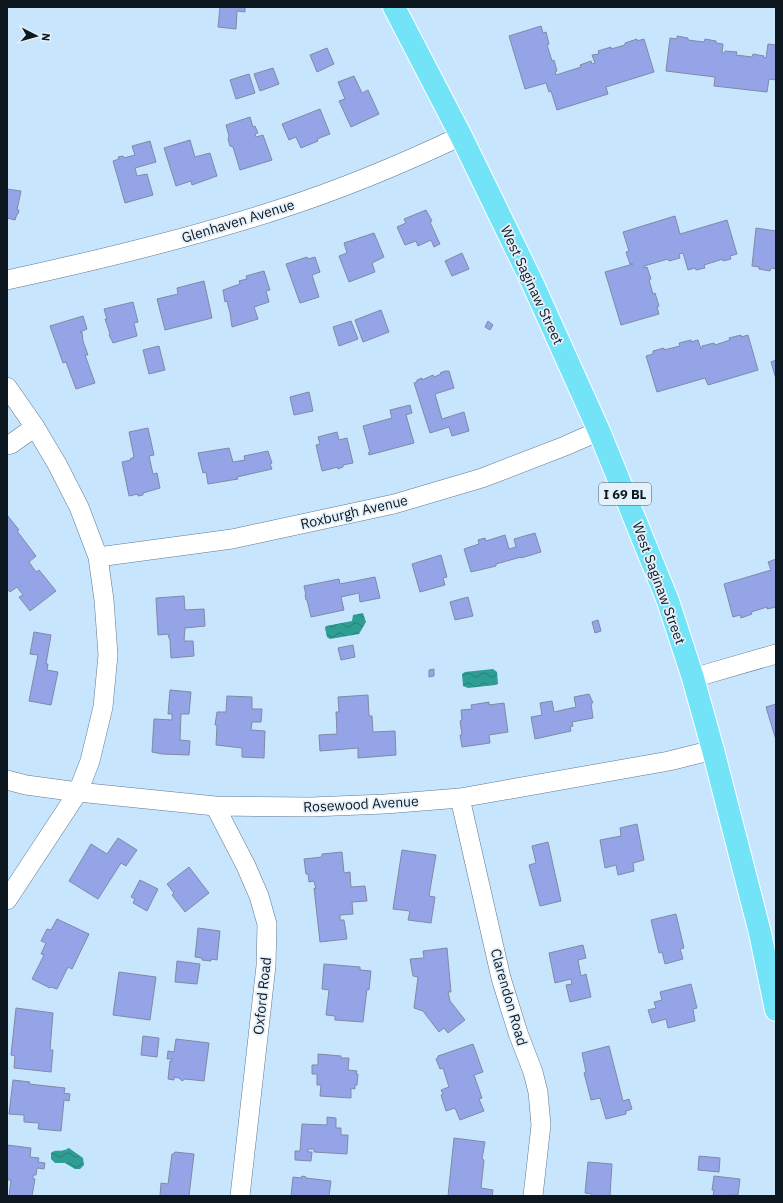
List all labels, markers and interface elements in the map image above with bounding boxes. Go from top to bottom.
north arrow [16,16,56,56]
text: N [39,32,53,42]
street label: Glenhaven Avenue [179,195,297,247]
street label: West Saginaw Street [497,223,568,347]
road number: I 69 BL [599,483,651,505]
street label: Roxburgh Avenue [298,491,410,533]
street label: West Saginaw Street [628,519,690,647]
street label: Rosewood Avenue [303,792,419,816]
street label: Clarendon Road [487,946,531,1048]
street label: Oxford Road [249,956,275,1036]

